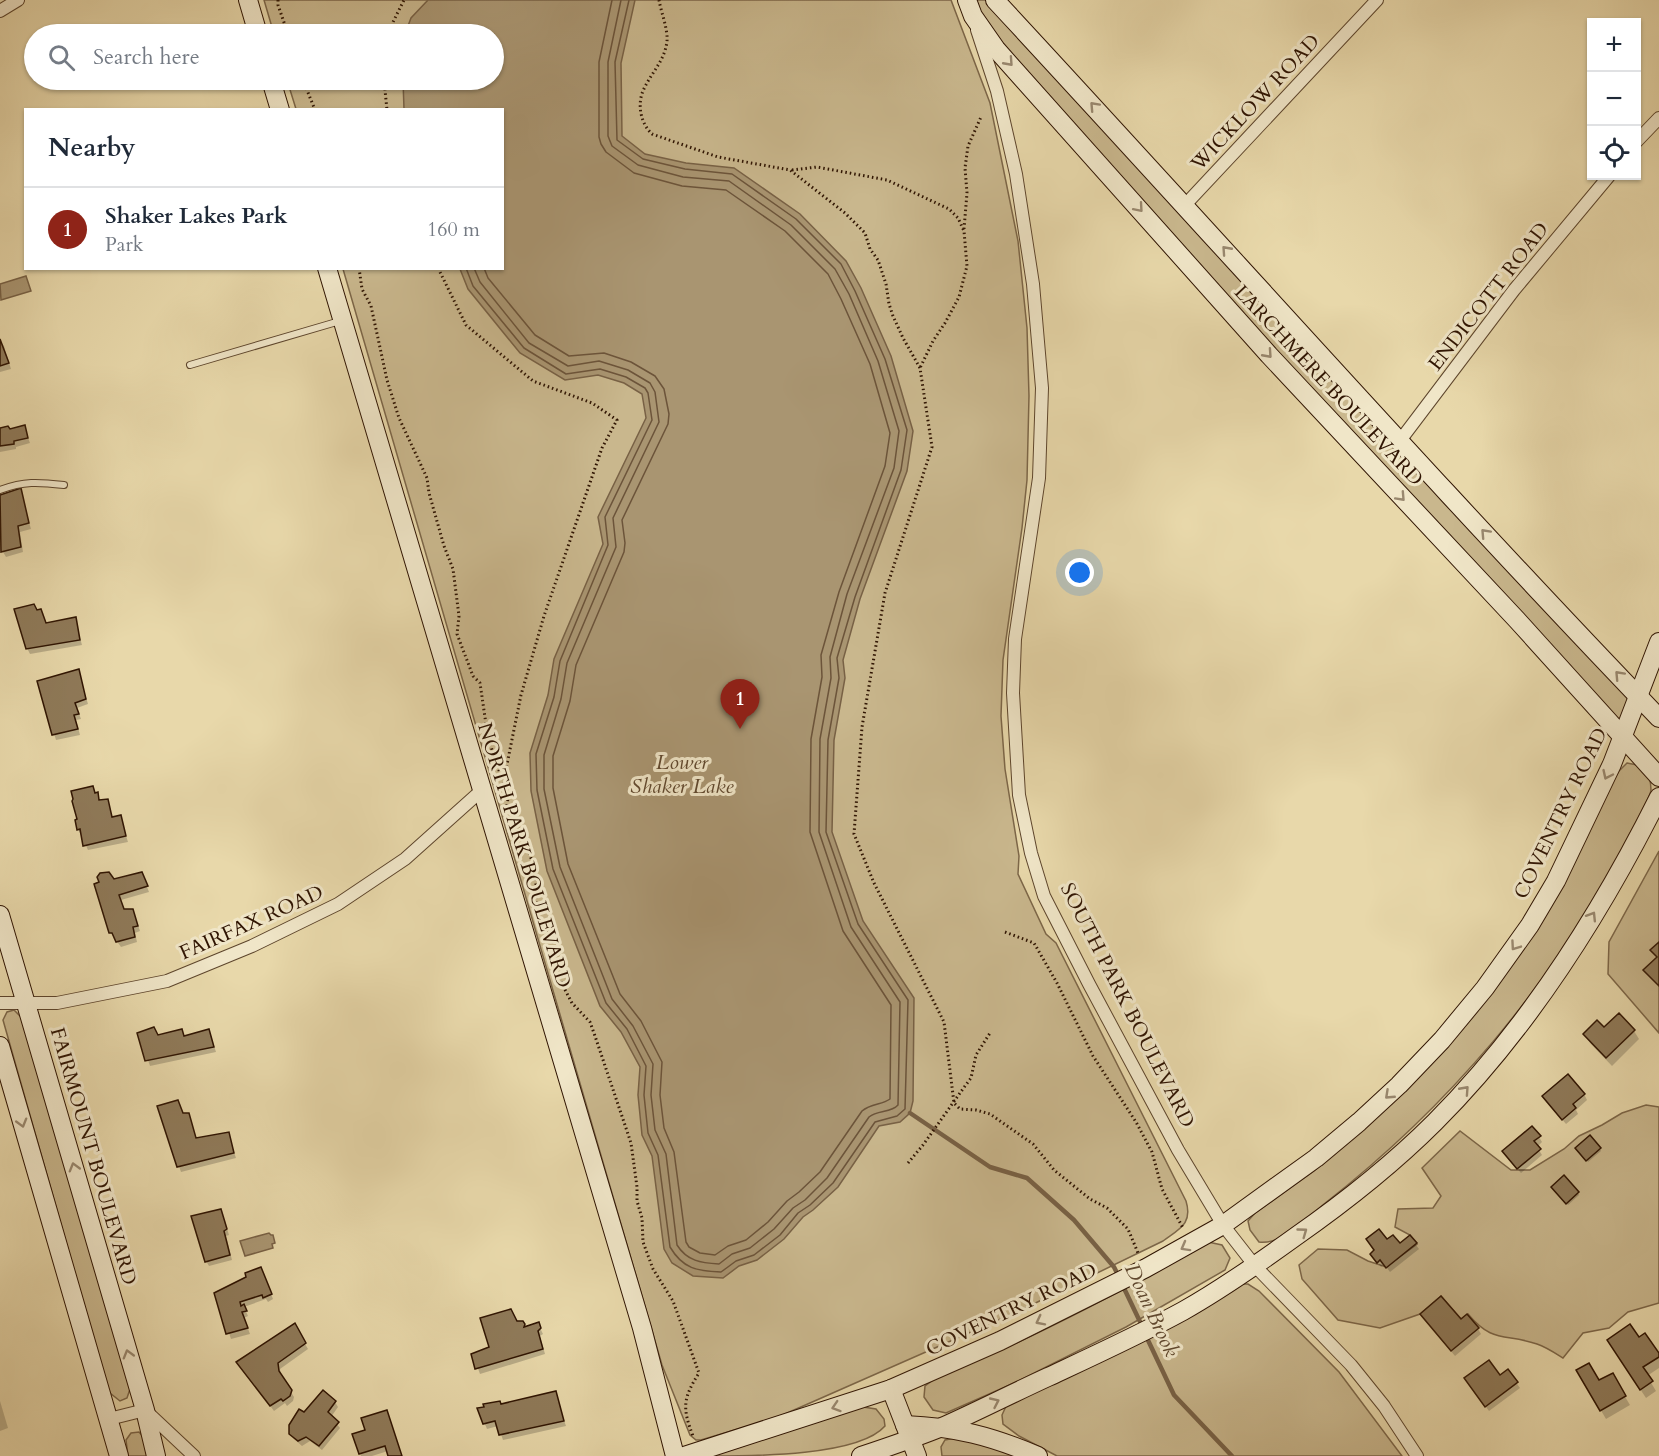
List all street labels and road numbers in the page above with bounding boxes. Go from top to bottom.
street label: WICKLOW ROAD [1184,28,1326,177]
street label: ENDICOTT ROAD [1422,217,1555,376]
street label: LARCHMERE BOULEVARD [1228,279,1429,492]
street label: NORTH PARK BOULEVARD [471,719,578,991]
street label: COVENTRY ROAD [1507,723,1614,903]
street label: SOUTH PARK BOULEVARD [1054,878,1201,1132]
street label: FAIRFAX ROAD [175,879,327,966]
street label: FAIRMOUNT BOULEVARD [44,1024,143,1288]
street label: COVENTRY ROAD [921,1256,1101,1363]

